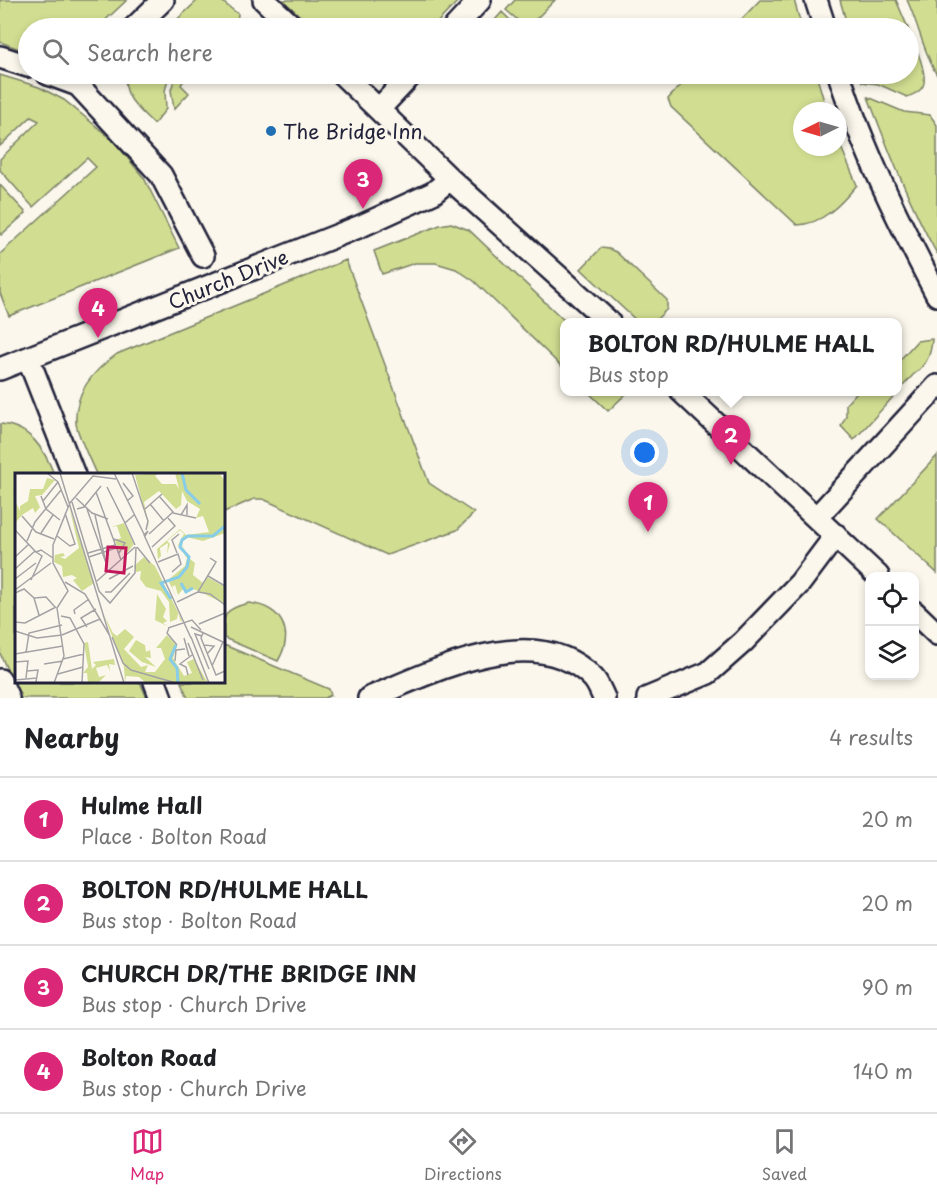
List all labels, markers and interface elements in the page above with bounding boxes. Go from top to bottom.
search box [18,18,919,84]
icon: search [39,35,72,68]
text: Search here [87,35,213,68]
north arrow [793,102,847,156]
place label: The Bridge Inn [283,116,422,146]
marker: The Bridge Inn [264,124,278,138]
pin: 3 [344,160,382,209]
street label: Church Drive [163,241,293,317]
pin: 4 [78,288,118,338]
popup [560,318,902,396]
text: BOLTON RD/HULME HALL [587,326,875,359]
text: Bus stop [587,359,669,389]
pin: 2 [712,416,750,465]
your location [630,438,659,467]
inset map [15,473,225,683]
pin: 1 [628,482,668,532]
map controls [865,572,919,680]
button: locate [865,572,919,626]
button: layers [865,626,919,680]
text: Nearby [24,718,119,757]
text: 4 results [829,722,913,752]
text: Hulme Hall [81,788,202,821]
text: 1 [39,804,48,834]
text: 20 m [861,804,913,834]
text: Place · Bolton Road [81,821,267,851]
text: BOLTON RD/HULME HALL [81,872,368,905]
text: 2 [36,888,51,918]
text: 20 m [861,888,913,918]
text: Bus stop · Bolton Road [81,905,297,935]
text: CHURCH DR/THE BRIDGE INN [81,956,417,989]
text: 3 [37,972,50,1002]
text: 90 m [862,972,913,1002]
text: Bus stop · Church Drive [81,989,307,1019]
text: Bolton Road [81,1040,217,1073]
text: 4 [37,1056,50,1086]
text: 140 m [853,1056,913,1086]
text: Bus stop · Church Drive [81,1073,307,1103]
tab: Map [130,1125,164,1185]
tab: Directions [424,1125,502,1185]
tab: Saved [762,1125,807,1185]

